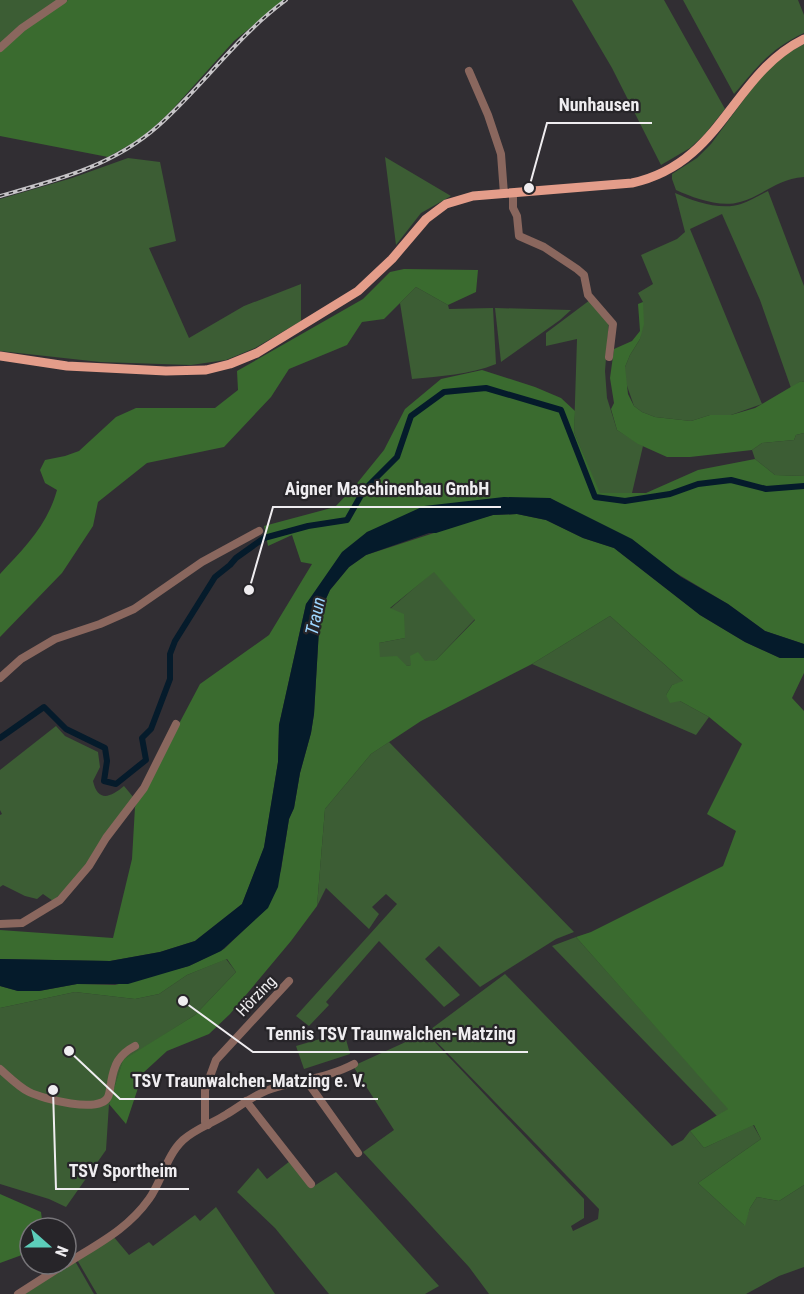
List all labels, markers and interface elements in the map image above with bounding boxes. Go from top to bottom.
callout: Nunhausen [547,87,652,123]
text: Nunhausen [559,94,639,115]
callout: Aigner Maschinenbau GmbH [273,471,501,507]
text: Aigner Maschinenbau GmbH [285,478,489,499]
water label: Traun [301,595,329,637]
street label: Hörzing [232,972,280,1020]
callout: Tennis TSV Traunwalchen-Matzing [253,1016,528,1052]
text: Tennis TSV Traunwalchen-Matzing [266,1023,516,1044]
callout: TSV Traunwalchen-Matzing e. V. [120,1063,378,1099]
text: TSV Traunwalchen-Matzing e. V. [132,1070,366,1091]
callout: TSV Sportheim [56,1153,189,1189]
text: TSV Sportheim [69,1160,177,1181]
north arrow [18,1216,78,1276]
text: N [51,1243,72,1259]

